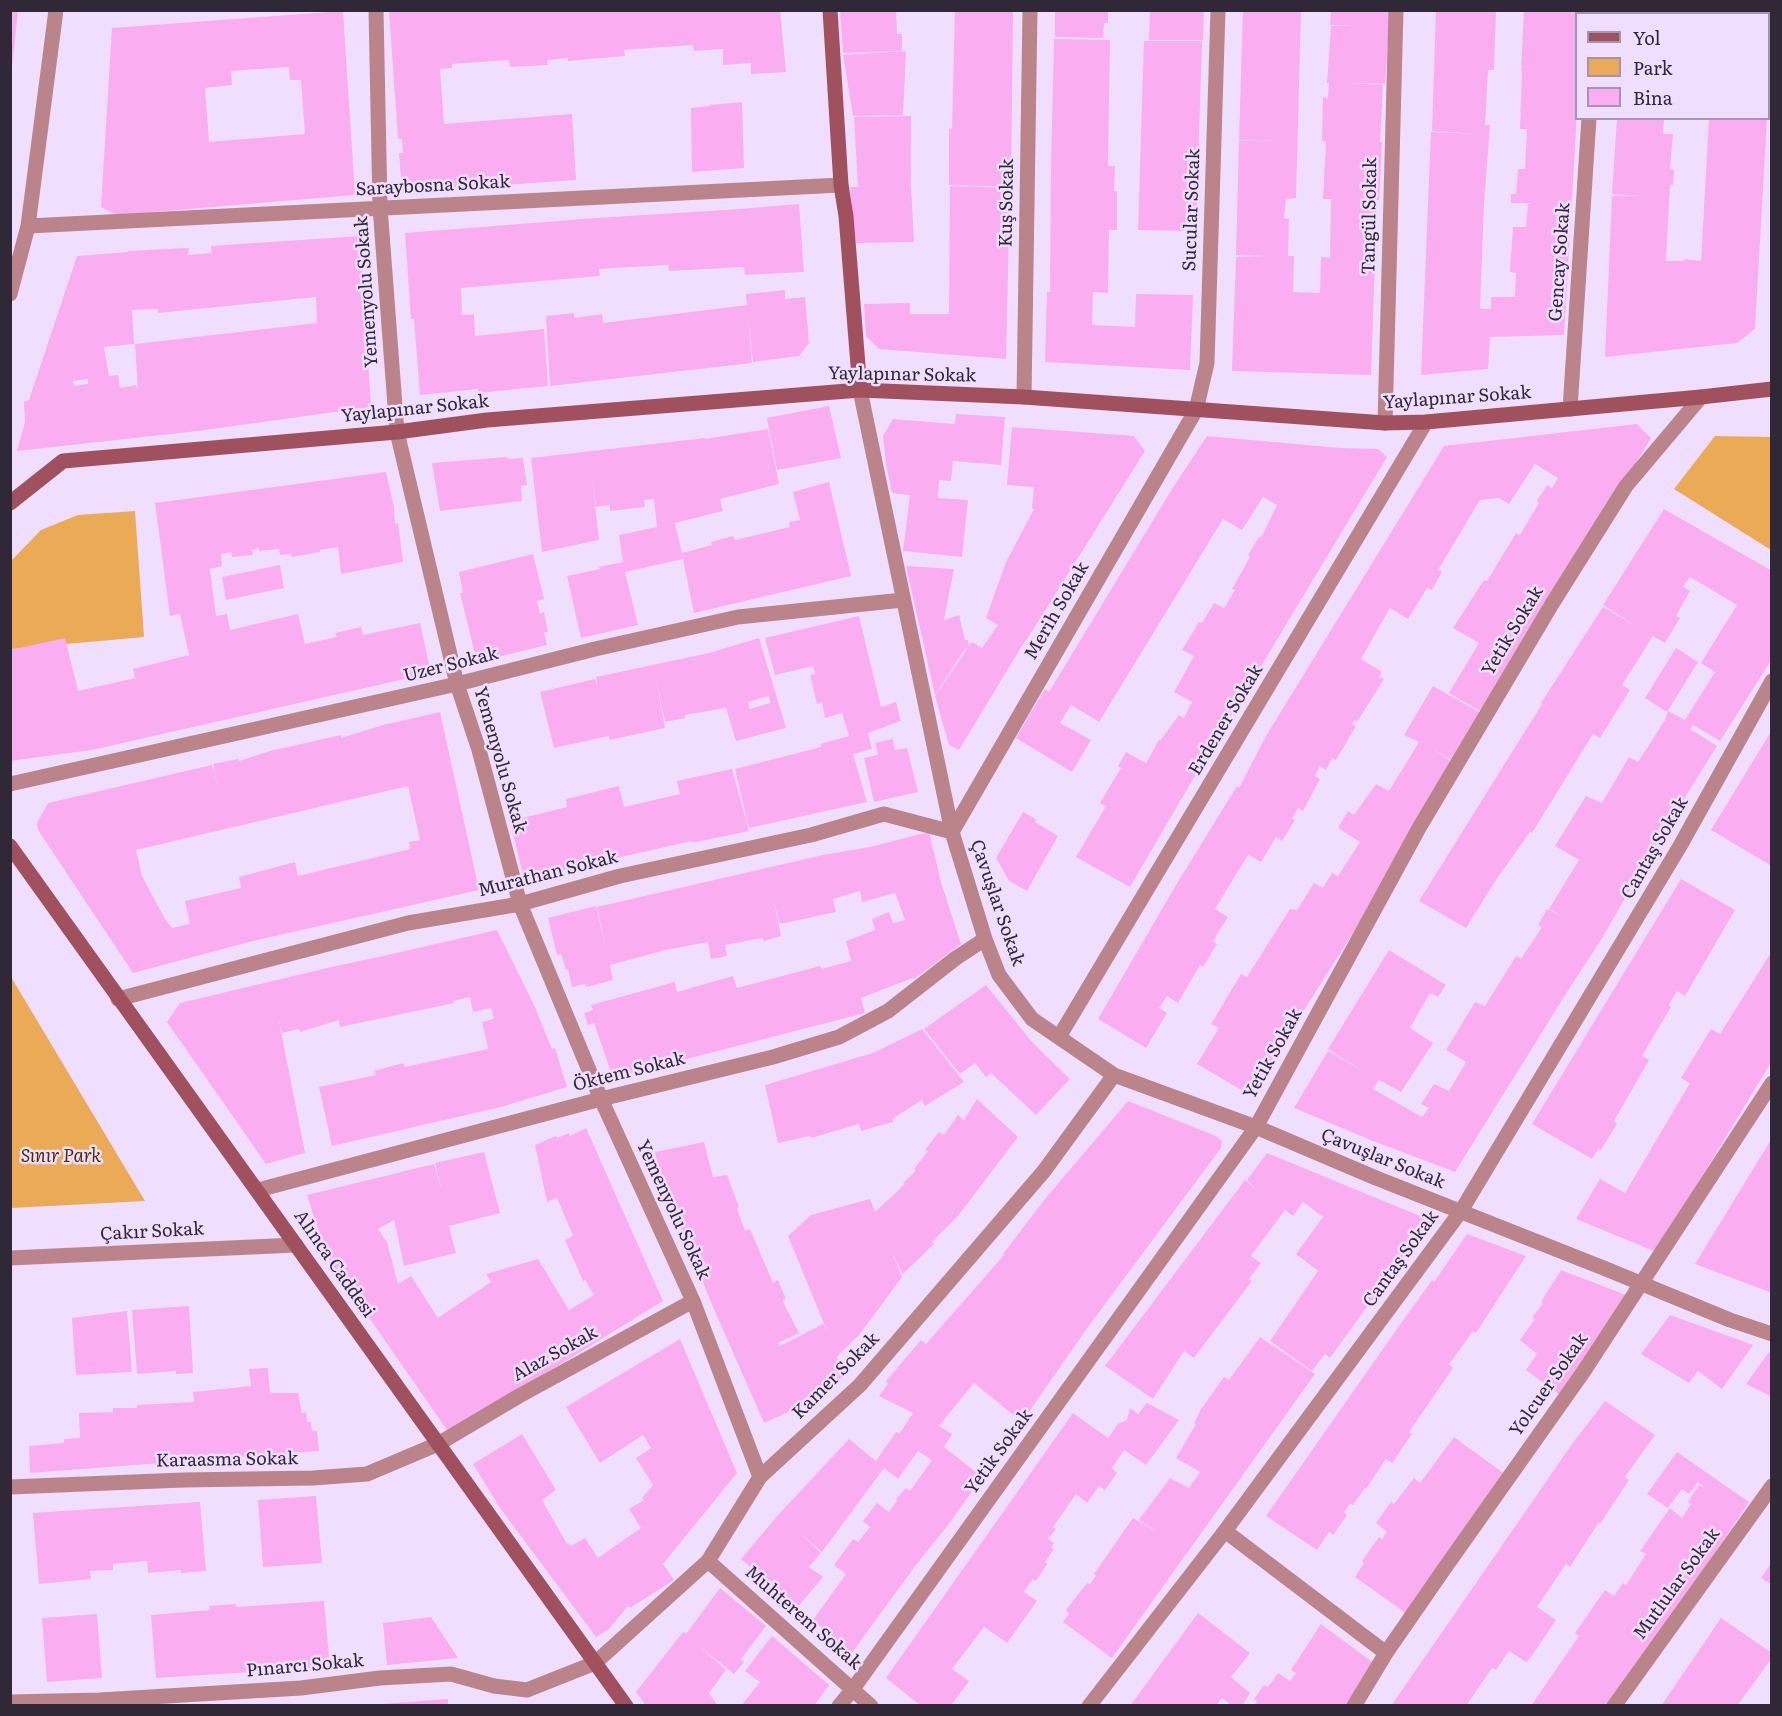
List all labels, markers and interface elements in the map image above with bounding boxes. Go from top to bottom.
legend [1575,12,1770,120]
text: Yol [1633,24,1661,51]
text: Park [1633,54,1672,81]
text: Bina [1633,84,1673,111]
street label: Sucular Sokak [1179,148,1205,272]
street label: Tangül Sokak [1358,157,1382,275]
street label: Kuş Sokak [995,159,1019,247]
street label: Saraybosna Sokak [355,171,511,201]
street label: Gencay Sokak [1545,202,1575,322]
street label: Yemenyolu Sokak [351,216,383,368]
street label: Yaylapınar Sokak [828,363,976,387]
street label: Yaylapınar Sokak [1382,382,1532,414]
street label: Yaylapınar Sokak [340,391,490,427]
street label: Merih Sokak [1020,558,1094,664]
street label: Yetik Sokak [1478,582,1548,680]
street label: Uzer Sokak [401,643,501,687]
street label: Erdener Sokak [1184,661,1268,779]
street label: Yemenyolu Sokak [469,684,531,836]
street label: Cantaş Sokak [1617,793,1693,903]
street label: Çavuşlar Sokak [965,837,1029,969]
street label: Murathan Sokak [476,846,620,902]
street label: Yetik Sokak [1239,1005,1307,1103]
street label: Öktem Sokak [571,1048,687,1096]
street label: Çavuşlar Sokak [1318,1124,1448,1194]
street label: Yemenyolu Sokak [631,1137,715,1283]
park label: Sınır Park [21,1146,101,1168]
street label: Alınca Caddesi [289,1206,379,1322]
street label: Cantaş Sokak [1359,1206,1443,1312]
street label: Çakır Sokak [100,1218,204,1246]
street label: Alaz Sokak [509,1322,601,1386]
street label: Kamer Sokak [788,1328,884,1424]
street label: Yolcuer Sokak [1505,1329,1593,1441]
street label: Yetik Sokak [961,1405,1037,1499]
street label: Karaasma Sokak [156,1448,298,1472]
street label: Mutlular Sokak [1629,1524,1725,1644]
street label: Muhterem Sokak [740,1561,866,1675]
street label: Pınarcı Sokak [245,1650,365,1682]

